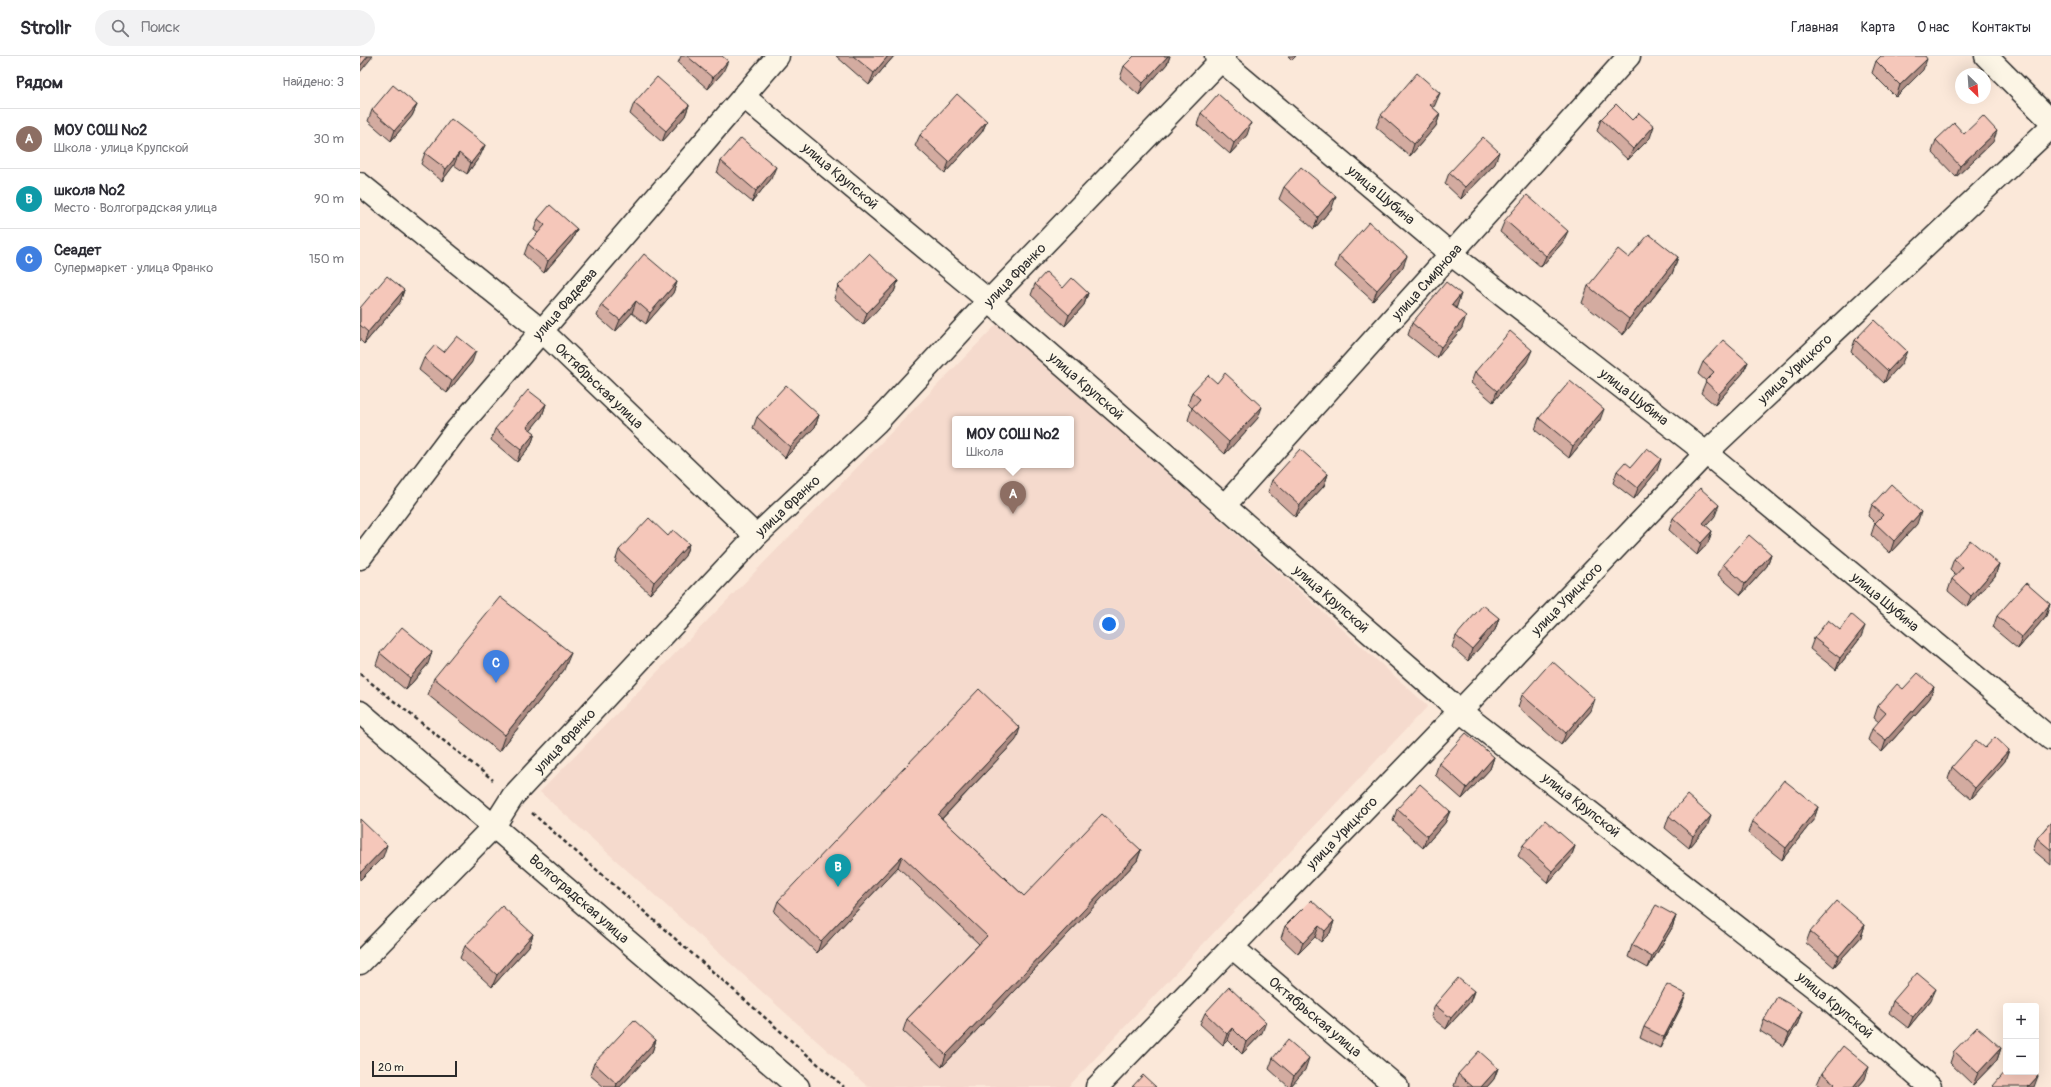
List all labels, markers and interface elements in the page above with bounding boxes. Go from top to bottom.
search box [95,10,375,46]
text: Strollr [20,16,71,40]
icon: search [109,17,131,39]
text: Поиск [141,18,180,37]
text: Главная [1791,19,1838,36]
text: Карта [1860,19,1895,36]
text: О нас [1917,19,1950,36]
text: Контакты [1972,19,2031,36]
north arrow [1955,68,1991,104]
text: Рядом [16,72,63,93]
text: Найдено: 3 [282,74,344,90]
text: МОУ СОШ №2 [54,121,147,140]
text: A [25,131,33,147]
text: 30 m [314,131,344,147]
street label: улица Крупской [798,139,882,213]
text: Школа · улица Крупской [54,140,189,156]
street label: улица Шубина [1343,161,1418,228]
text: школа №2 [54,181,125,200]
text: B [25,191,33,207]
text: 90 m [314,191,344,207]
text: Место · Волгоградская улица [54,200,217,216]
street label: улица Франко [980,239,1050,311]
street label: улица Смирнова [1388,240,1466,324]
text: Сеадет [54,241,102,260]
text: C [25,251,33,267]
text: 150 m [309,251,344,267]
text: Супермаркет · улица Франко [54,260,213,276]
street label: улица Фадеева [529,265,601,344]
street label: улица Урицкого [1754,330,1836,408]
street label: Октябрьская улица [551,340,647,432]
street label: улица Крупской [1044,348,1127,423]
street label: улица Шубина [1595,364,1672,429]
popup [952,416,1074,468]
text: МОУ СОШ №2 [966,425,1060,444]
text: Школа [966,444,1003,460]
street label: улица Франко [751,471,824,541]
pin: A [1000,481,1026,514]
street label: улица Урицкого [1527,559,1606,640]
street label: улица Крупской [1289,561,1372,636]
street label: улица Шубина [1847,568,1922,635]
your location [1099,614,1119,634]
pin: C [483,650,509,683]
street label: улица Франко [530,705,600,778]
street label: улица Крупской [1538,769,1623,841]
street label: улица Урицкого [1302,793,1381,874]
street label: Волгоградская улица [526,851,632,947]
pin: B [825,854,851,887]
street label: улица Крупской [1793,968,1877,1042]
street label: Октябрьская улица [1265,973,1365,1061]
map controls [2003,1003,2039,1075]
button: + [2003,1003,2039,1039]
button: − [2003,1039,2039,1075]
scale bar [372,1059,457,1078]
text: 20 m [378,1061,404,1074]

